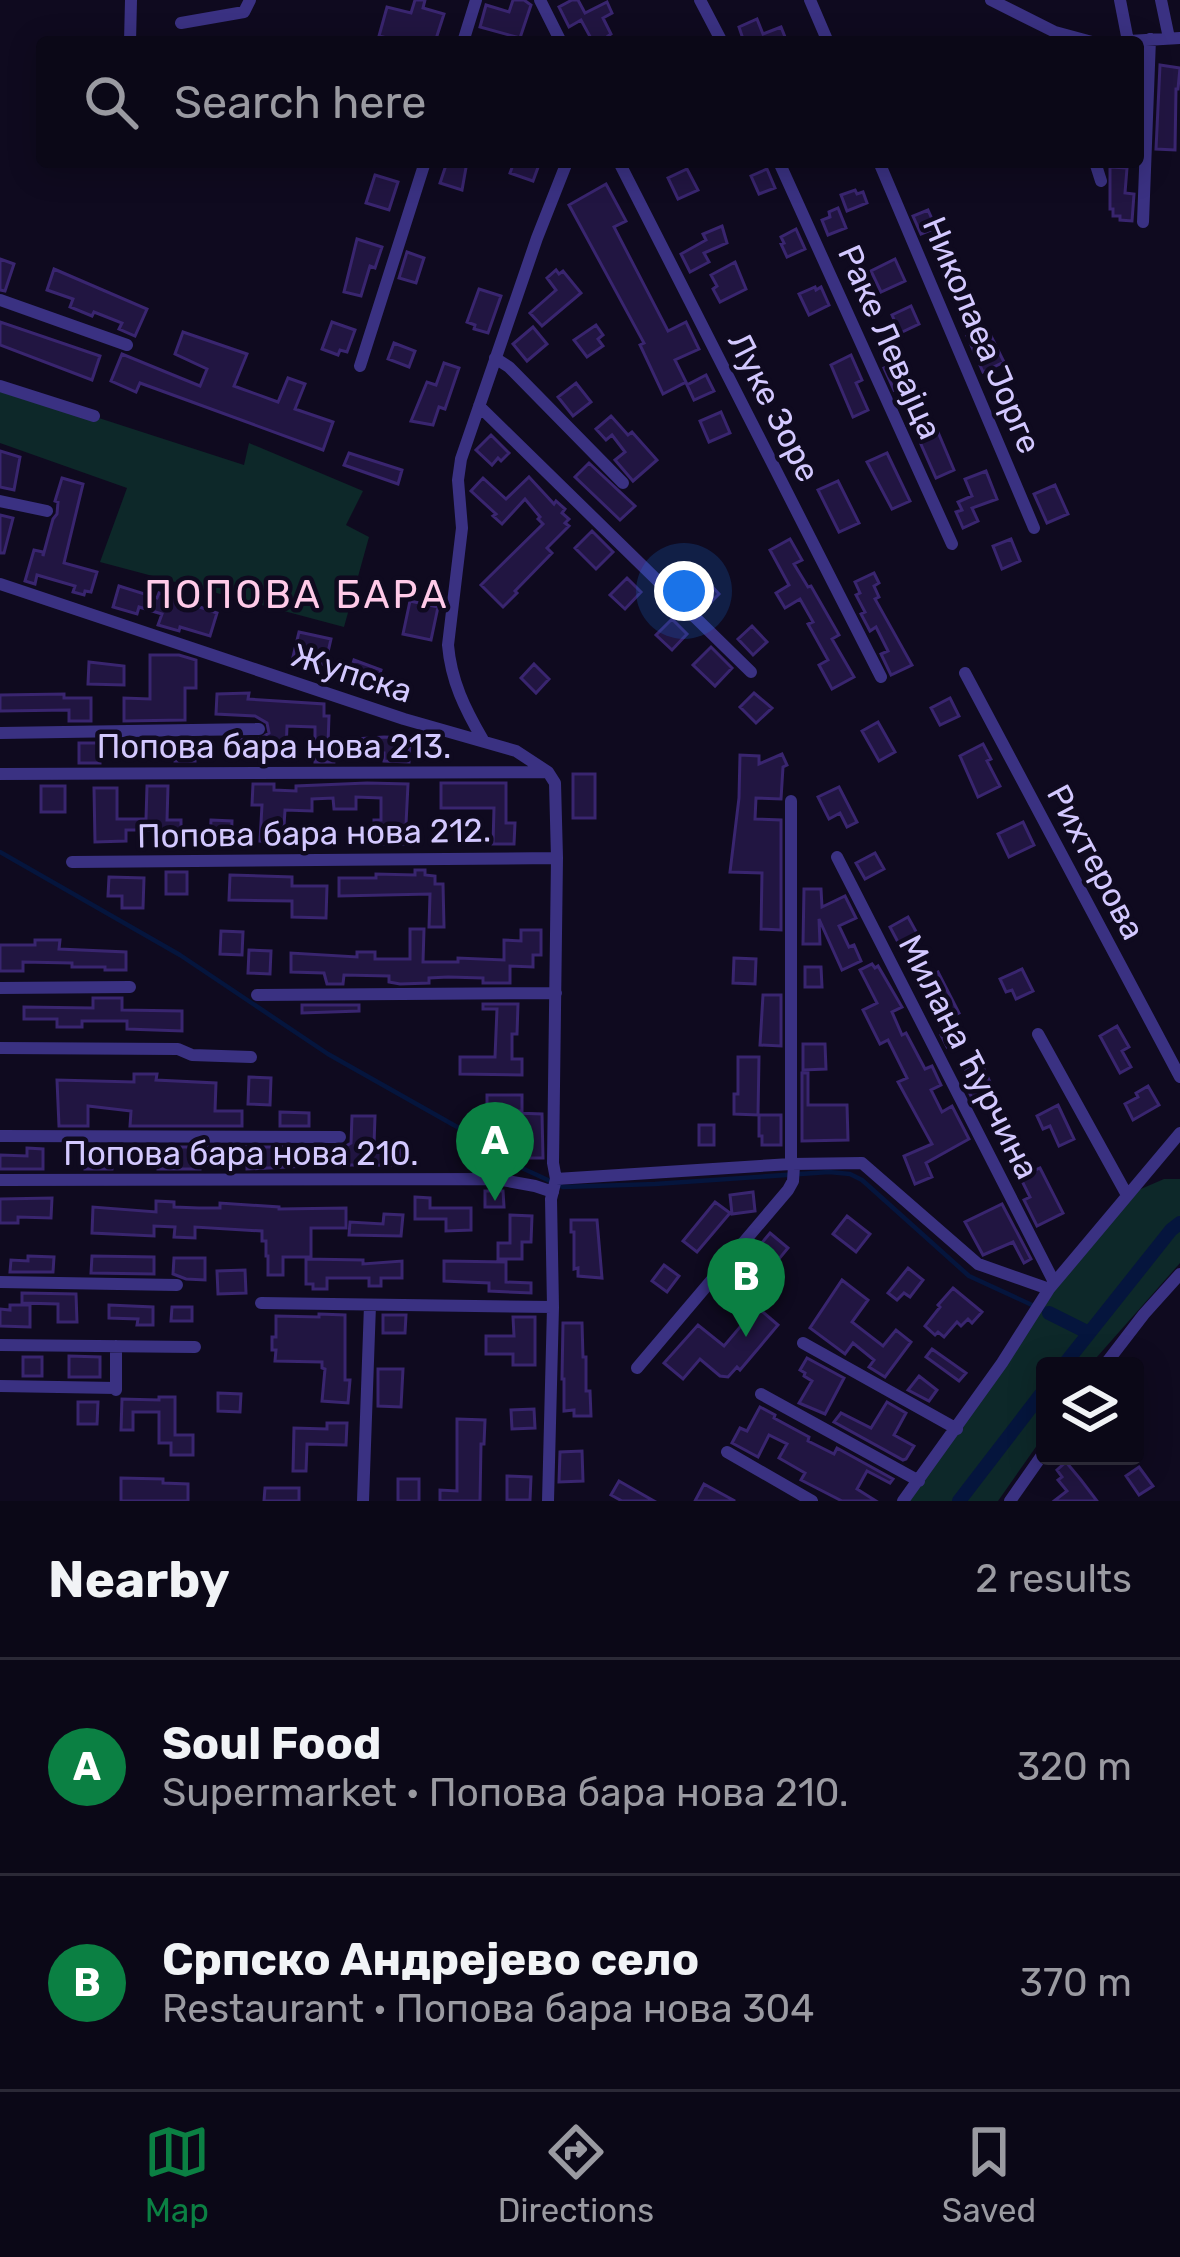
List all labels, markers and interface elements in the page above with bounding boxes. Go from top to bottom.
search box [36,36,1144,168]
icon: search [78,69,144,135]
text: Search here [174,76,426,129]
street label: Николаеа Јорге [915,211,1049,459]
street label: Раке Левајца [830,239,950,445]
street label: Луке Зоре [720,326,828,488]
your location [654,561,714,621]
district label: ПОПОВА БАРА [144,572,450,618]
street label: Жупска [287,635,417,711]
street label: Попова бара нова 213. [97,727,451,766]
street label: Рихтерова [1039,778,1153,946]
street label: Попова бара нова 212. [137,810,491,856]
street label: Милана Ћурчина [891,929,1047,1185]
pin: A [456,1102,534,1201]
street label: Попова бара нова 210. [63,1134,419,1173]
pin: B [707,1238,785,1337]
map controls [1036,1357,1144,1465]
button: layers [1036,1357,1144,1465]
text: Nearby [48,1549,230,1610]
text: 2 results [975,1556,1132,1602]
text: Soul Food [162,1717,381,1770]
text: A [73,1744,101,1790]
text: 320 m [1017,1744,1132,1790]
text: Supermarket · Попова бара нова 210. [162,1770,849,1816]
text: Српско Андрејево село [162,1933,699,1986]
text: B [73,1960,101,2006]
text: 370 m [1020,1960,1132,2006]
text: Restaurant · Попова бара нова 304 [162,1986,815,2032]
tab: Map [144,2119,210,2230]
tab: Directions [498,2119,654,2230]
tab: Saved [942,2119,1036,2230]

